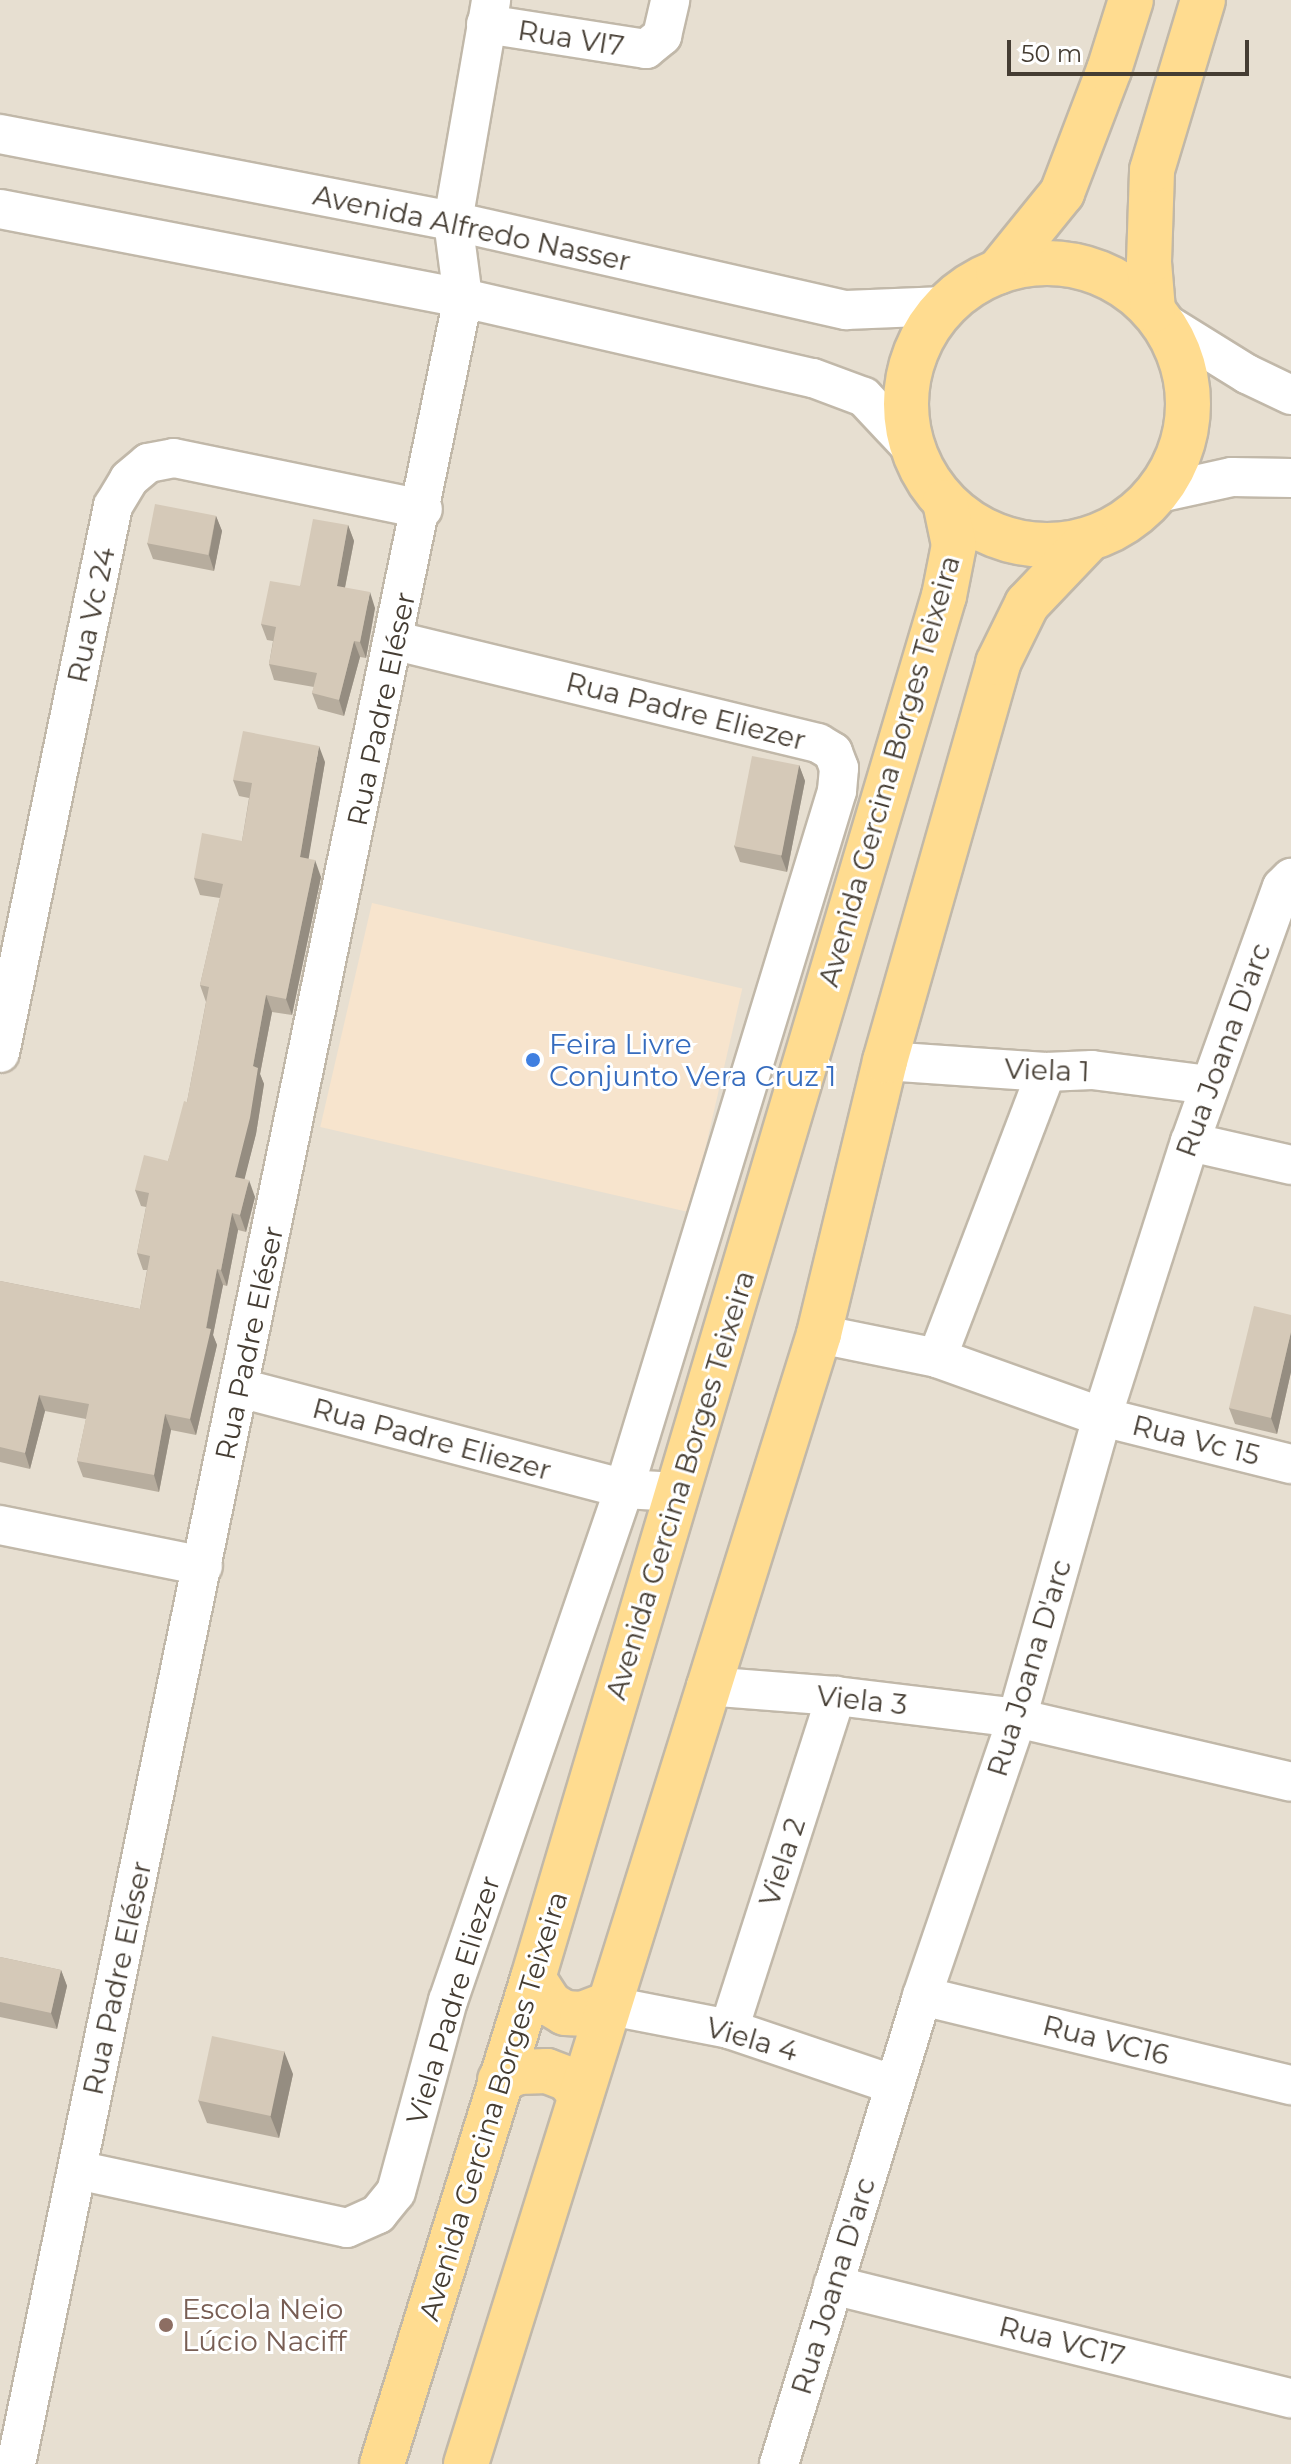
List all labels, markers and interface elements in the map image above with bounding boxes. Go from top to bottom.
street label: Rua VI7 [516,13,626,63]
scale bar [1011,24,1253,74]
text: 50 m [1021,39,1082,68]
street label: Avenida Alfredo Nasser [310,178,634,278]
street label: Rua Vc 24 [60,544,122,686]
street label: Avenida Gercina Borges Teixeira [811,552,967,990]
street label: Rua Padre Eléser [340,589,422,829]
street label: Rua Padre Eliezer [563,665,809,757]
street label: Rua Joana D'arc [1169,938,1277,1162]
place label: Feira Livre Conjunto Vera Cruz 1 [549,1027,836,1093]
marker: Feira Livre Conjunto Vera Cruz 1 [524,1051,542,1069]
street label: Viela 1 [1004,1052,1090,1088]
street label: Rua Padre Eléser [208,1223,290,1463]
street label: Avenida Gercina Borges Teixeira [599,1266,761,1704]
street label: Rua Padre Eliezer [309,1391,555,1487]
street label: Rua Vc 15 [1129,1408,1263,1472]
street label: Rua Joana D'arc [980,1555,1078,1781]
street label: Viela 3 [815,1679,909,1721]
street label: Viela 2 [752,1814,812,1910]
street label: Rua Padre Eléser [76,1858,158,2098]
street label: Viela Padre Eliezer [399,1872,507,2128]
street label: Avenida Gercina Borges Teixeira [412,1887,574,2325]
street label: Rua VC16 [1039,2008,1173,2072]
street label: Viela 4 [702,2010,802,2068]
street label: Rua Joana D'arc [784,2173,882,2399]
place label: Escola Neio Lúcio Naciff [182,2292,346,2358]
street label: Rua VC17 [996,2309,1128,2373]
marker: Escola Neio Lúcio Naciff [157,2316,175,2334]

